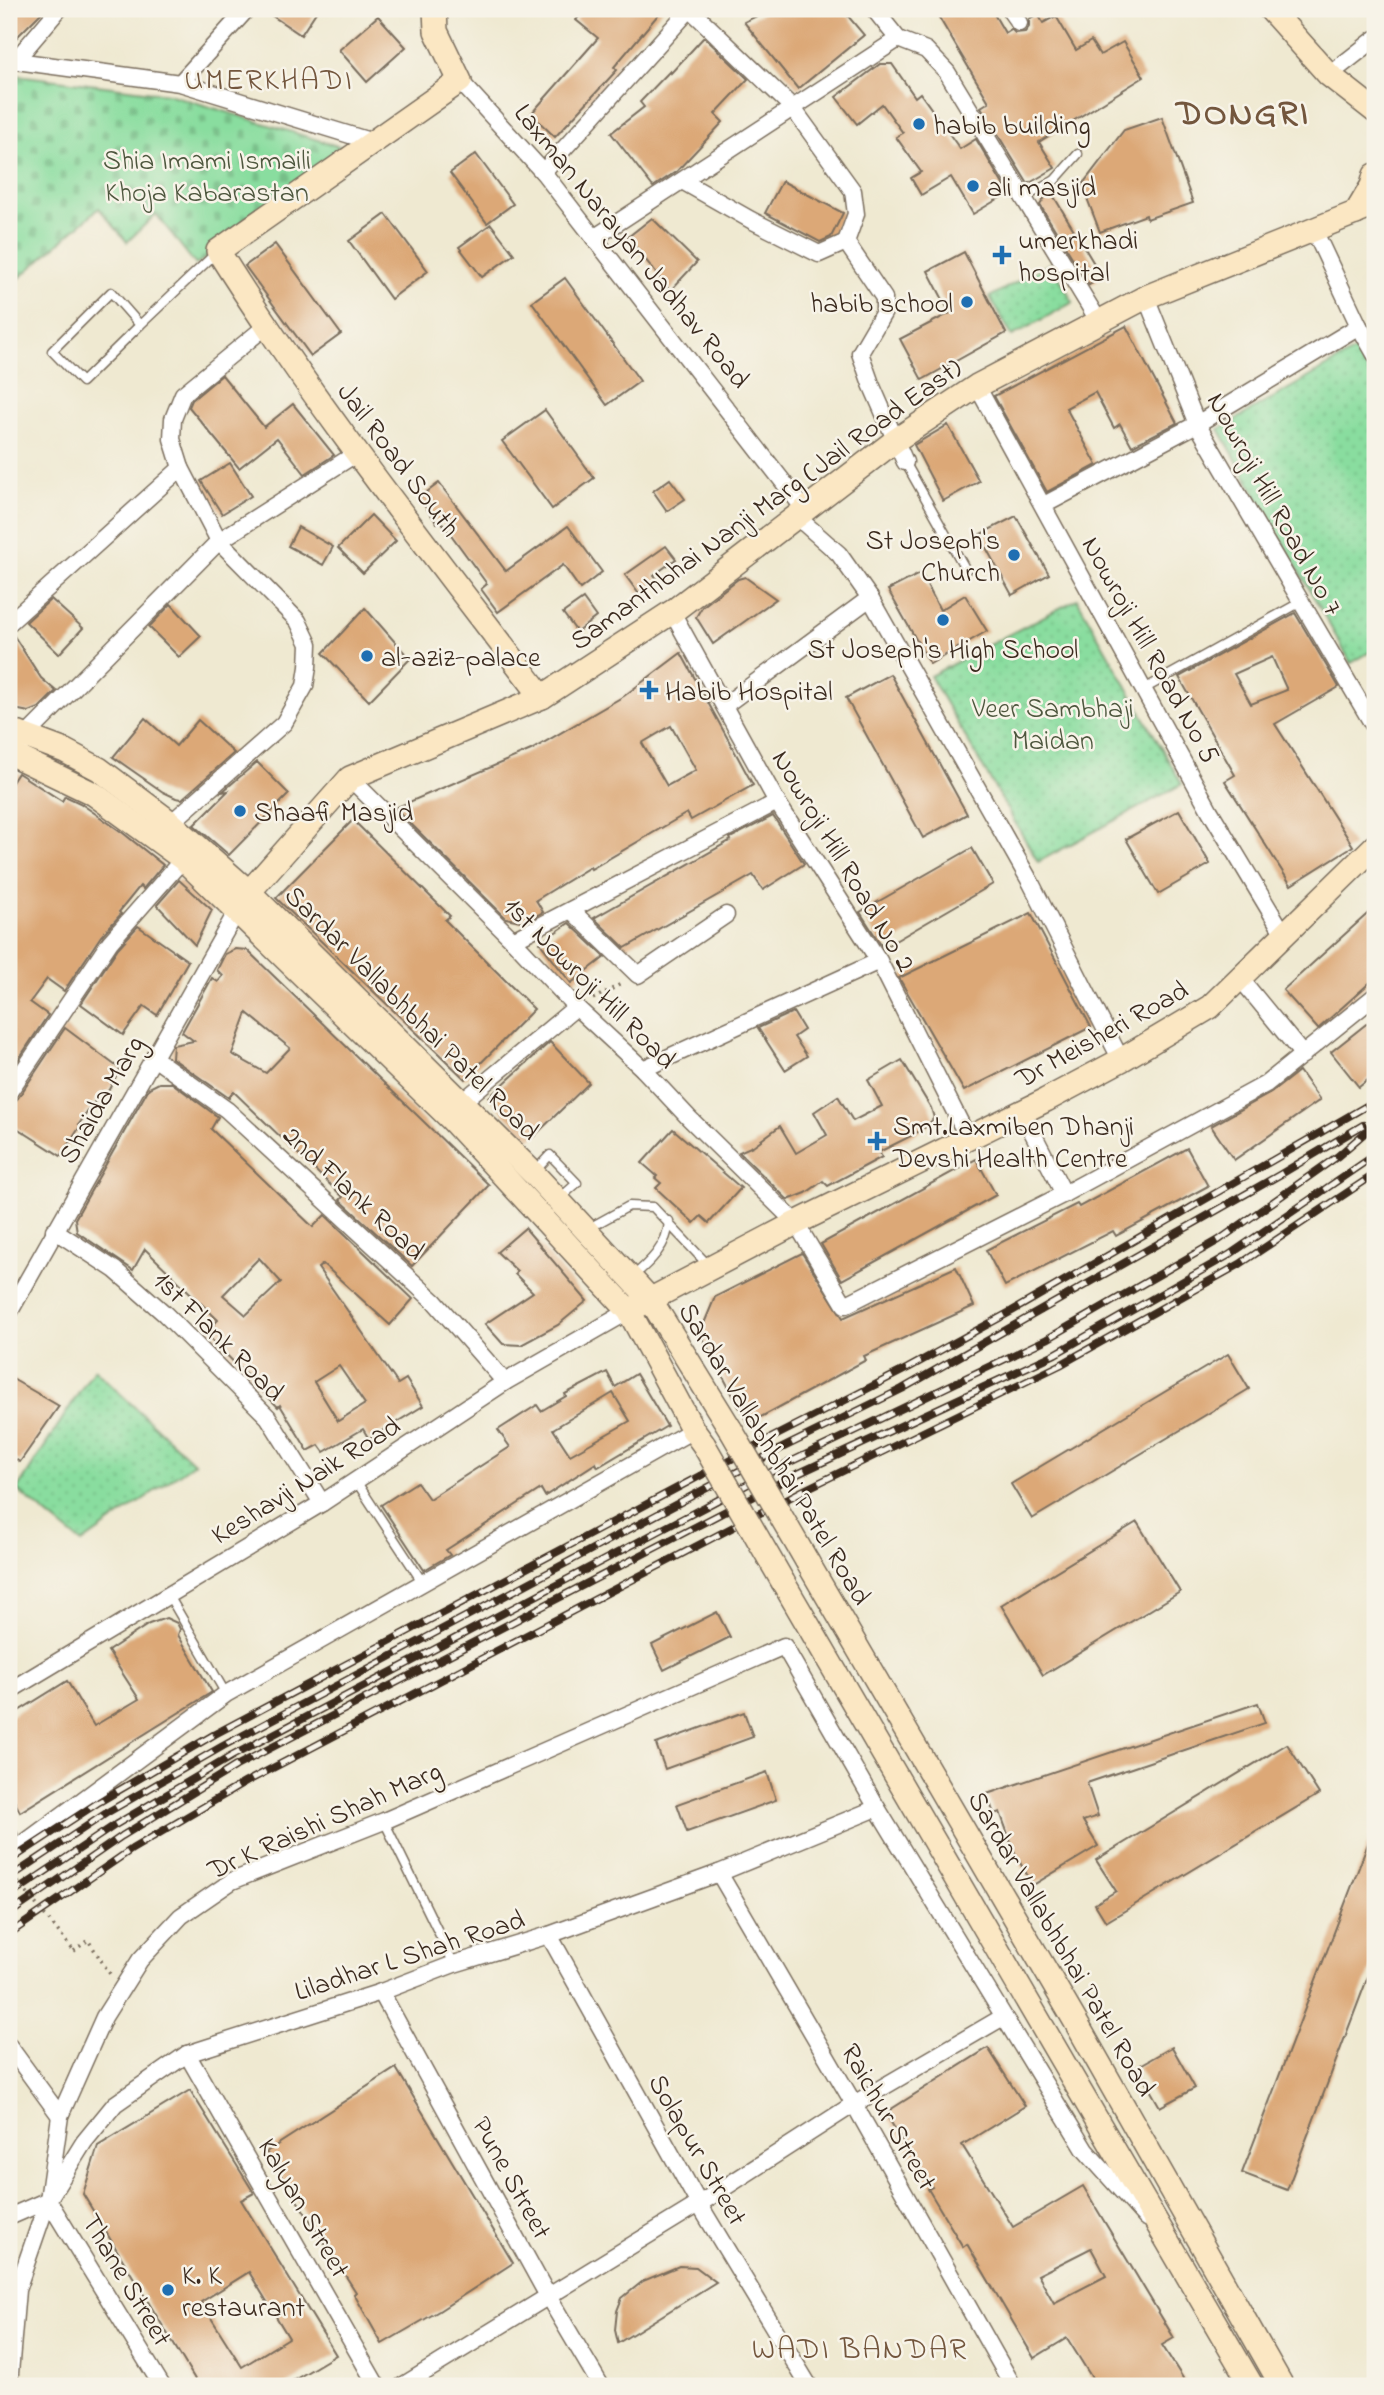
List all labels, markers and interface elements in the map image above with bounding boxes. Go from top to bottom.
district label: UMERKHADI [184,60,354,104]
district label: DONGRI [1174,90,1310,141]
street label: Laxman Narayan Jadhav Road [502,96,759,399]
place label: habib building [933,107,1091,148]
marker: habib building [911,116,927,132]
park label: Shia Imami Ismaili Khoja Kabarastan [103,142,311,215]
place label: ali masjid [987,169,1097,210]
marker: ali masjid [965,178,981,194]
place label: umerkhadi hospital [1018,222,1138,295]
marker: umerkhadi hospital [992,245,1012,265]
place label: habib school [810,285,953,326]
marker: habib school [959,294,975,310]
street label: Samanthbhai Nanji Marg (Jail Road East) [563,349,972,662]
street label: Jail Road South [325,375,469,547]
street label: Nowroji Hill Road No 7 [1194,386,1352,624]
place label: St Joseph's Church [866,522,1000,595]
street label: Nowroji Hill Road No 5 [1069,530,1228,772]
marker: St Joseph's Church [1006,547,1022,563]
marker: St Joseph's High School [935,612,951,628]
place label: St Joseph's High School [807,631,1079,672]
place label: al-aziz-palace [381,639,541,680]
marker: al-aziz-palace [359,648,375,664]
place label: Habib Hospital [665,673,833,714]
marker: Habib Hospital [639,680,659,700]
park label: Veer Sambhaji Maidan [971,690,1134,763]
street label: Nowroji Hill Road No 2 [759,743,925,980]
place label: Shaafi Masjid [254,794,414,835]
marker: Shaafi Masjid [232,803,248,819]
street label: Sardar Vallabhbhai Patel Road [273,877,548,1152]
street label: 1st Nowroji Hill Road [493,889,685,1081]
street label: Dr Meisheri Road [1008,971,1197,1101]
street label: Shaida Marg [50,1029,156,1173]
place label: Smt.Laxmiben Dhanji Devshi Health Centre [892,1108,1134,1181]
street label: 2nd Flank Road [272,1117,433,1272]
marker: Smt.Laxmiben Dhanji Devshi Health Centre [867,1131,887,1151]
street label: 1st Flank Road [142,1262,293,1413]
street label: Sardar Vallabhbhai Patel Road [666,1296,880,1614]
street label: Keshavji Naik Road [204,1407,410,1557]
street label: Dr K Raishi Shah Marg [201,1752,449,1893]
street label: Sardar Vallabhbhai Patel Road [955,1784,1165,2105]
street label: Liladhar L Shah Road [290,1901,531,2014]
street label: Raichur Street [828,2037,946,2199]
street label: Solapur Street [636,2067,756,2234]
street label: Pune Street [459,2110,560,2247]
street label: Kalyan Street [245,2131,359,2286]
street label: Thane Street [69,2207,181,2355]
place label: K. K restaurant [182,2257,305,2330]
marker: K. K restaurant [160,2282,176,2298]
district label: WADI BANDAR [752,2329,968,2373]

